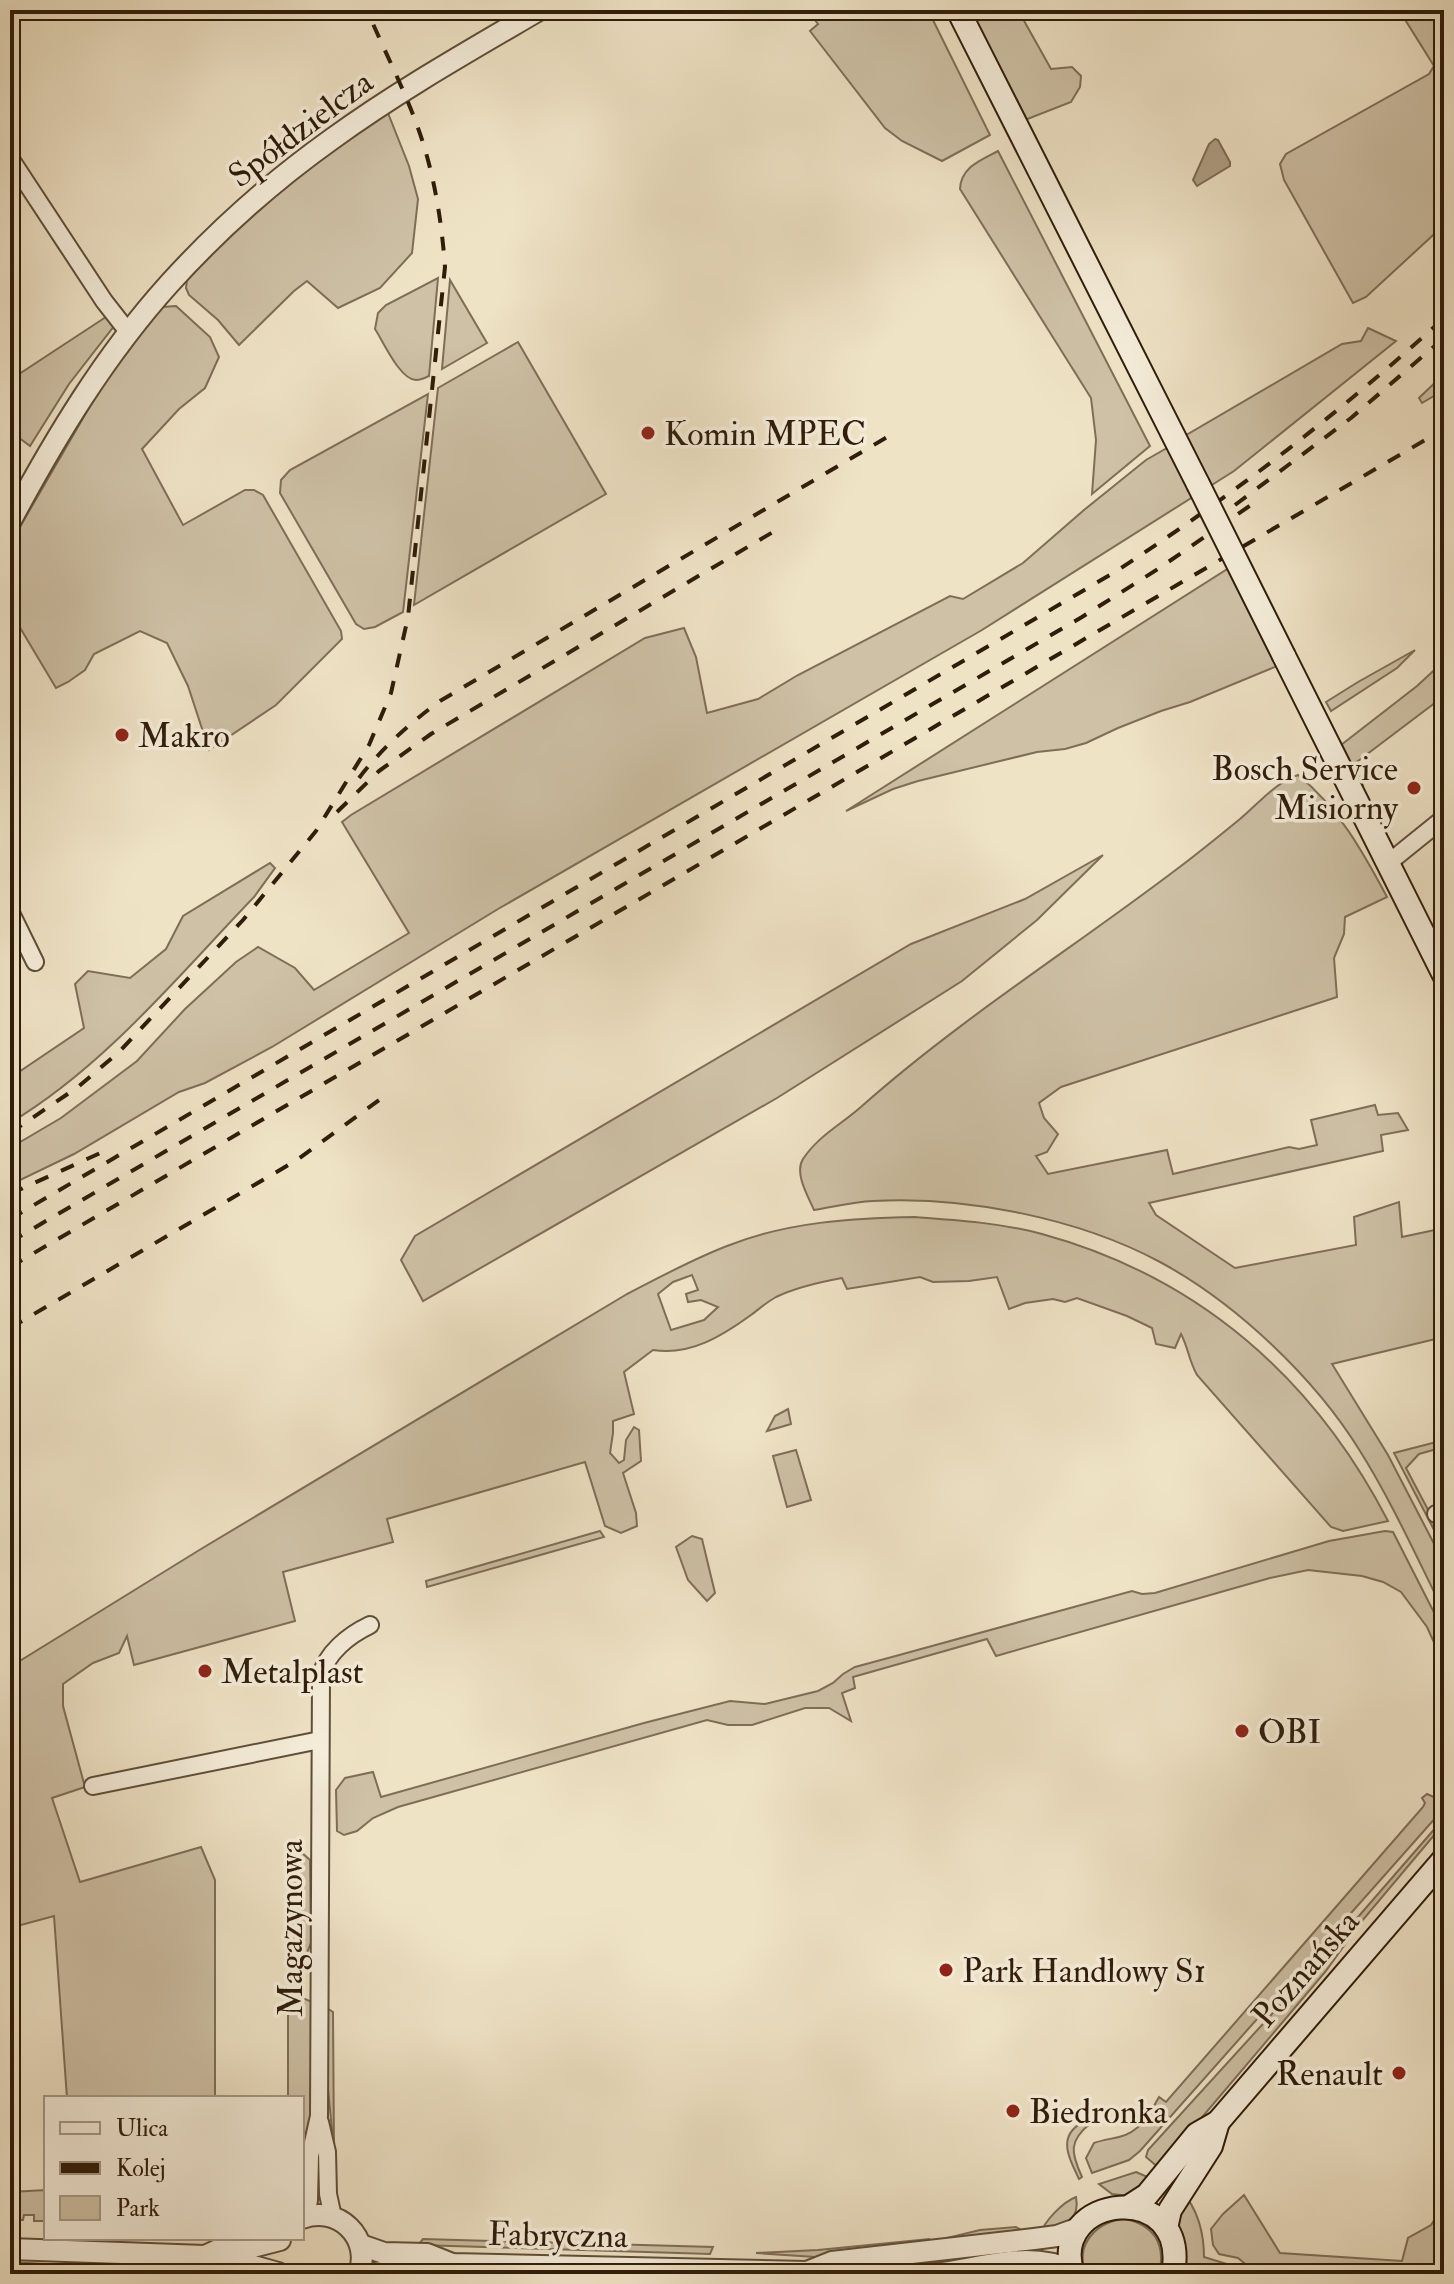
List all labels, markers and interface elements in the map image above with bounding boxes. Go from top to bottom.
street label: Spółdzielcza [220,60,382,197]
place label: Komin MPEC [664,413,866,456]
marker: Komin MPEC [639,424,657,442]
place label: Makro [138,715,230,758]
marker: Makro [113,726,131,744]
place label: Bosch Service Misiorny [1211,748,1399,830]
marker: Bosch Service Misiorny [1405,779,1423,797]
place label: Metalplast [221,1651,364,1694]
marker: Metalplast [196,1662,214,1680]
place label: OBI [1258,1711,1321,1754]
marker: OBI [1233,1722,1251,1740]
street label: Magazynowa [270,1838,313,2017]
street label: Poznańska [1243,1900,1370,2037]
place label: Park Handlowy S1 [962,1950,1206,1993]
marker: Park Handlowy S1 [937,1961,955,1979]
place label: Renault [1276,2053,1383,2096]
marker: Renault [1390,2064,1408,2082]
place label: Biedronka [1029,2091,1168,2134]
legend [44,2096,304,2240]
marker: Biedronka [1004,2102,1022,2120]
text: Ulica [116,2113,169,2144]
text: Kolej [116,2153,165,2184]
text: Park [116,2193,160,2224]
street label: Fabryczna [488,2213,629,2258]

